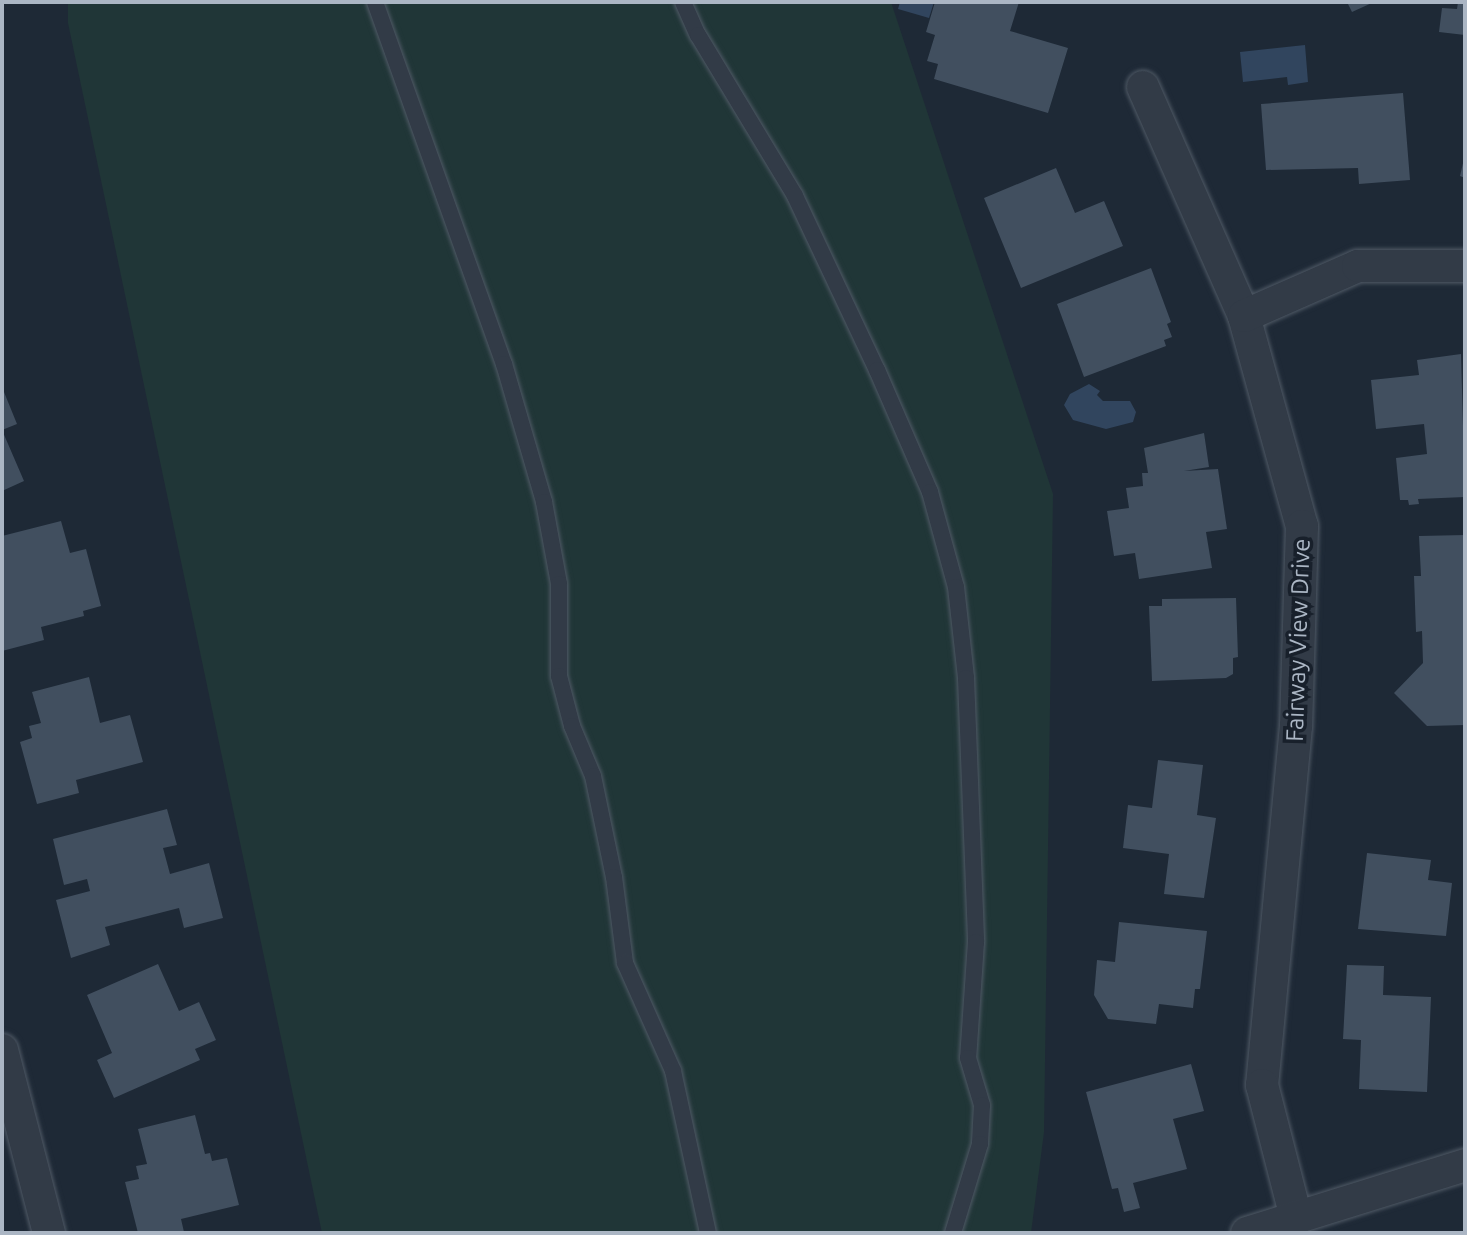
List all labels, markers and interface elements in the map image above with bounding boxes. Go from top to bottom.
street label: Fairway View Drive [1280,538,1316,742]

